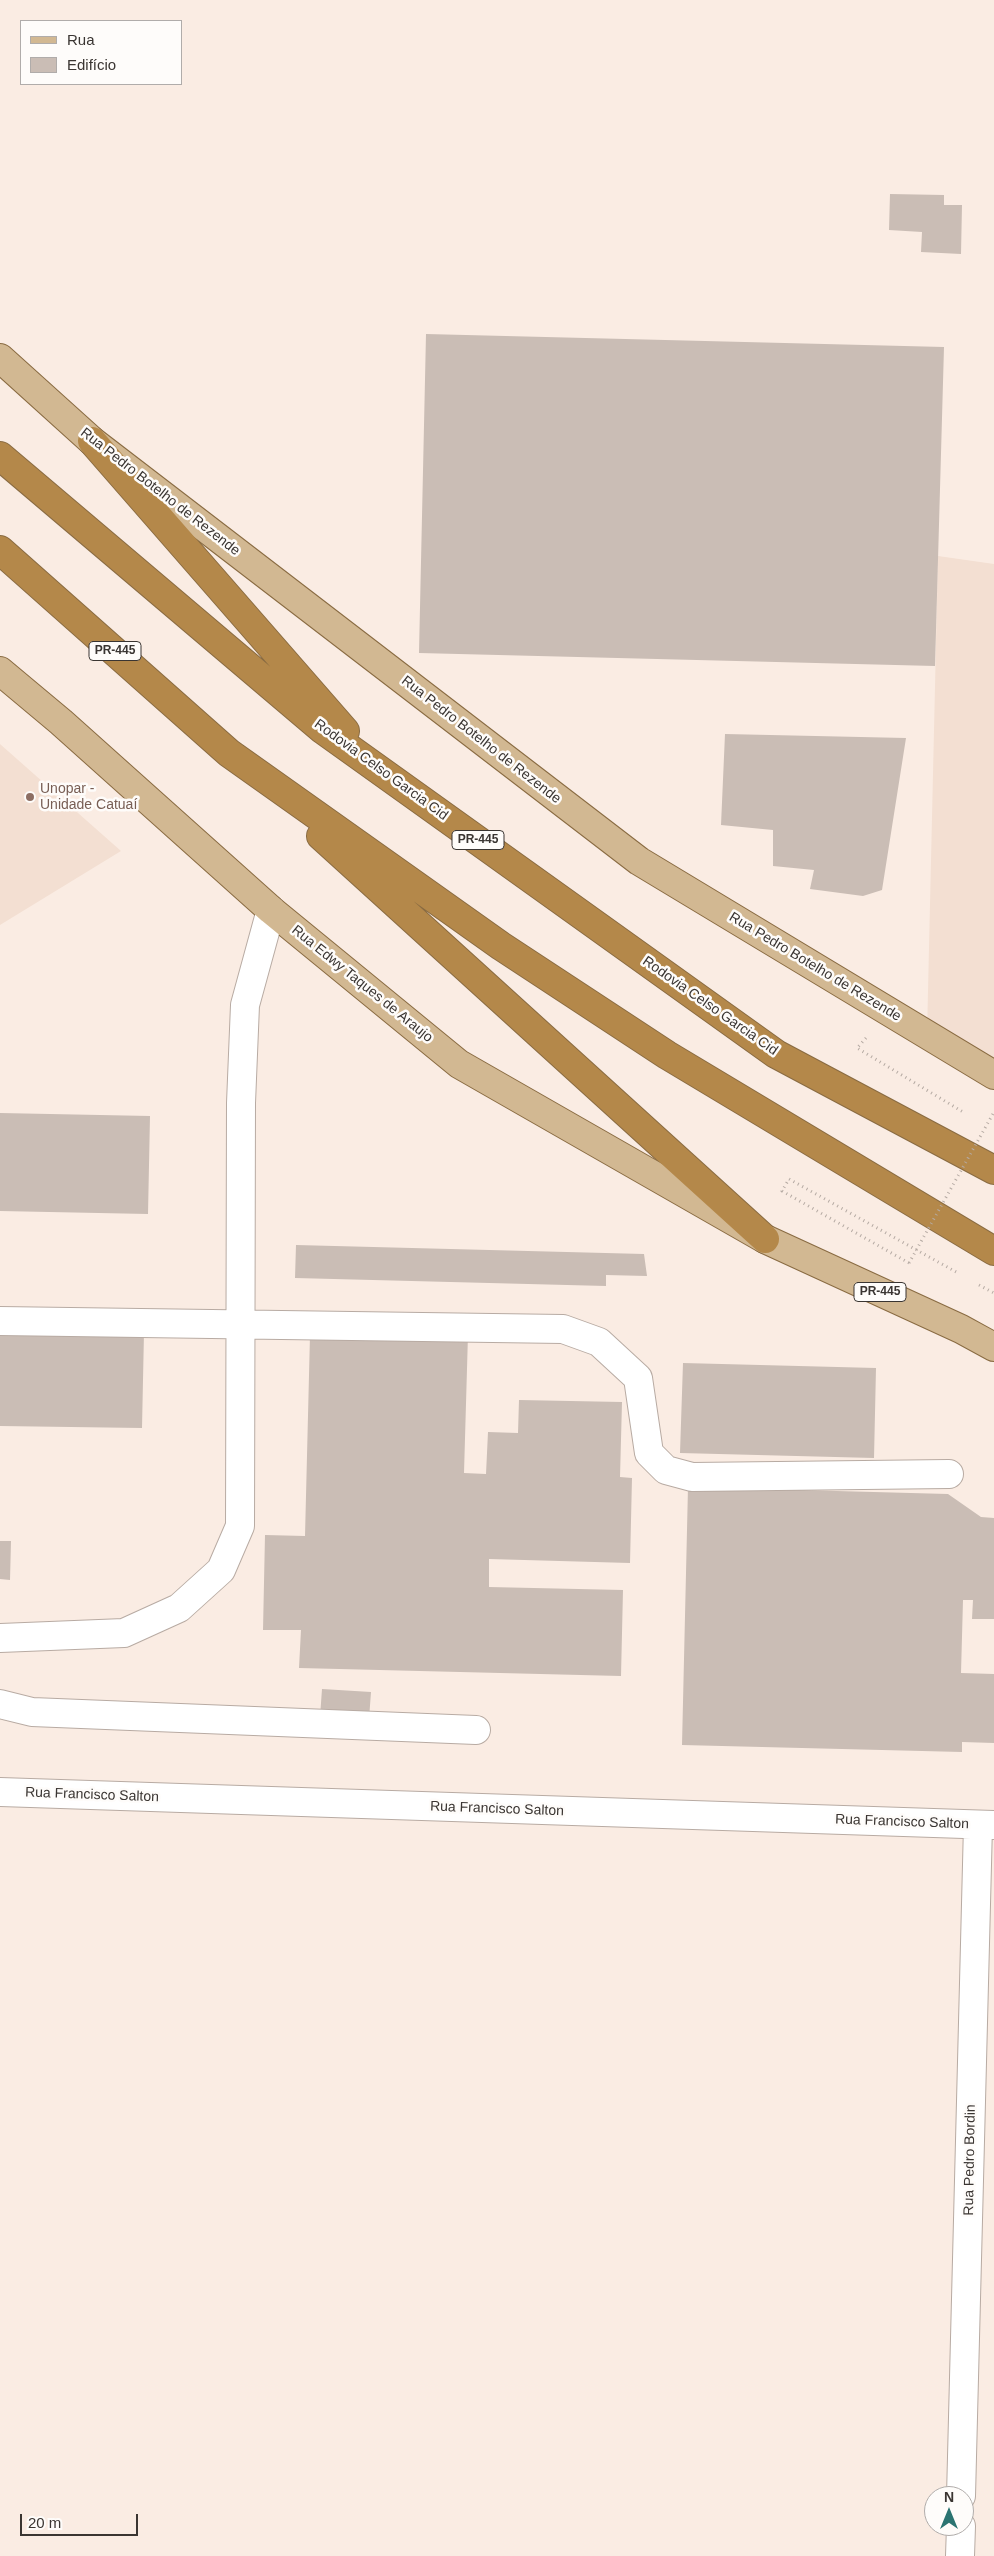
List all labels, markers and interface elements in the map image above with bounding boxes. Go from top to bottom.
legend [20,20,182,85]
text: Rua [67,31,95,48]
text: Edifício [67,56,116,73]
street label: Rua Pedro Botelho de Rezende [77,425,243,559]
road number: PR-445 [89,641,141,660]
street label: Rua Pedro Botelho de Rezende [398,673,564,807]
street label: Rodovia Celso Garcia Cid [311,716,451,824]
place label: Unopar - Unidade Catuaí [40,781,137,814]
marker: Unopar - Unidade Catuaí [24,791,36,803]
road number: PR-445 [452,830,504,850]
street label: Rua Pedro Botelho de Rezende [726,909,904,1025]
street label: Rua Edwy Taques de Araujo [288,922,436,1046]
street label: Rodovia Celso Garcia Cid [639,953,781,1059]
road number: PR-445 [854,1282,906,1301]
street label: Rua Francisco Salton [25,1784,159,1806]
street label: Rua Francisco Salton [430,1798,564,1820]
street label: Rua Francisco Salton [835,1811,969,1833]
street label: Rua Pedro Bordin [961,2104,979,2216]
north arrow [924,2486,974,2536]
text: N [944,2489,954,2505]
scale bar [22,2504,140,2536]
text: 20 m [28,2514,61,2531]

